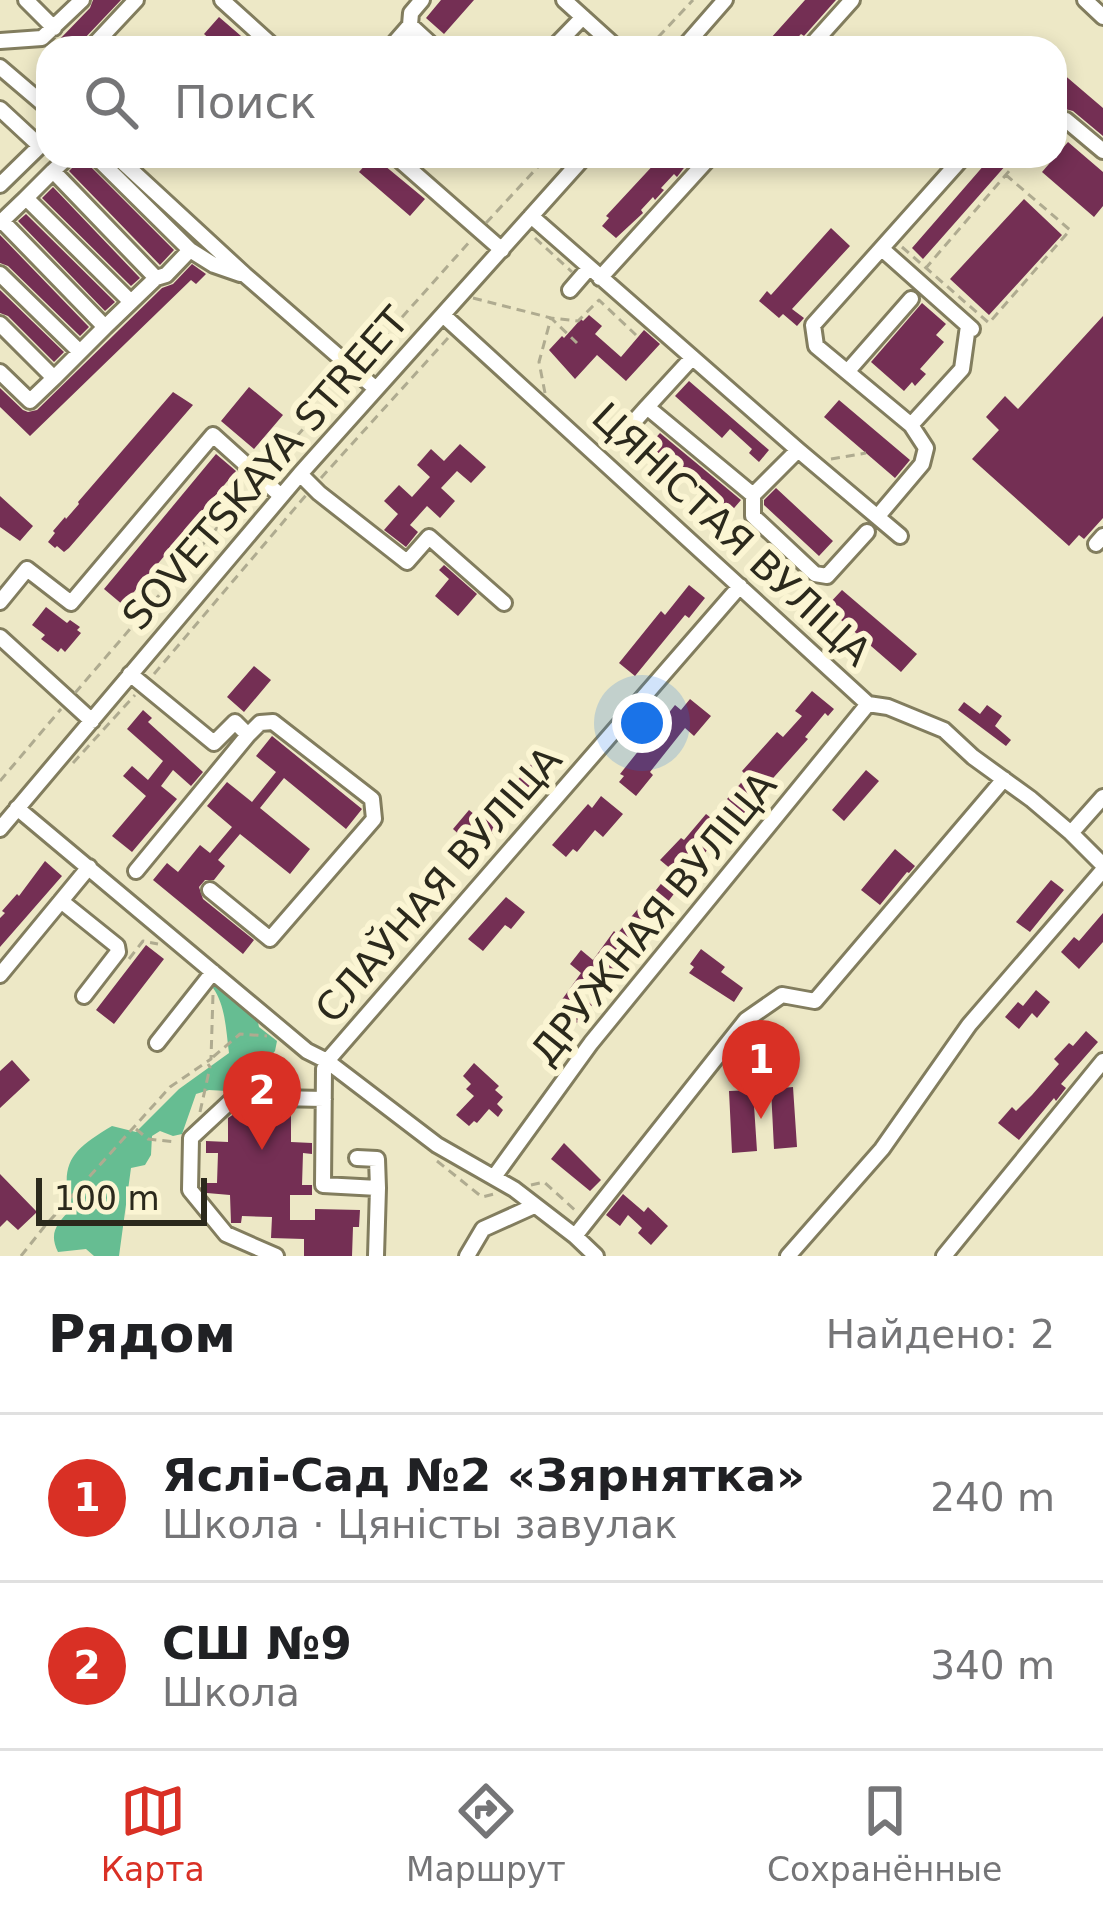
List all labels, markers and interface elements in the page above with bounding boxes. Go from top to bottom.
search box [36,36,1067,168]
icon: search [78,69,144,135]
text: Поиск [174,76,317,129]
street label: SOVETSKAYA STREET [113,298,418,639]
street label: ЦЯНІСТАЯ ВУЛІЦА [583,394,880,675]
your location [612,693,672,753]
street label: СЛАЎНАЯ ВУЛІЦА [306,736,571,1031]
street label: ДРУЖНАЯ ВУЛІЦА [521,763,785,1074]
pin: 1 [722,1020,800,1119]
pin: 2 [223,1051,301,1150]
scale bar [36,1172,207,1225]
text: 100 m [54,1179,160,1218]
text: Рядом [48,1305,236,1364]
text: Найдено: 2 [826,1312,1055,1357]
text: Яслі-Сад №2 «Зярнятка» [162,1449,805,1502]
text: 1 [73,1475,101,1520]
text: 240 m [930,1475,1055,1520]
text: Школа · Цяністы завулак [162,1502,678,1547]
text: СШ №9 [162,1617,352,1670]
text: 2 [73,1643,101,1688]
text: 340 m [930,1643,1055,1688]
text: Школа [162,1670,300,1715]
tab: Карта [101,1778,205,1889]
tab: Маршрут [406,1778,566,1889]
tab: Сохранённые [767,1778,1002,1889]

